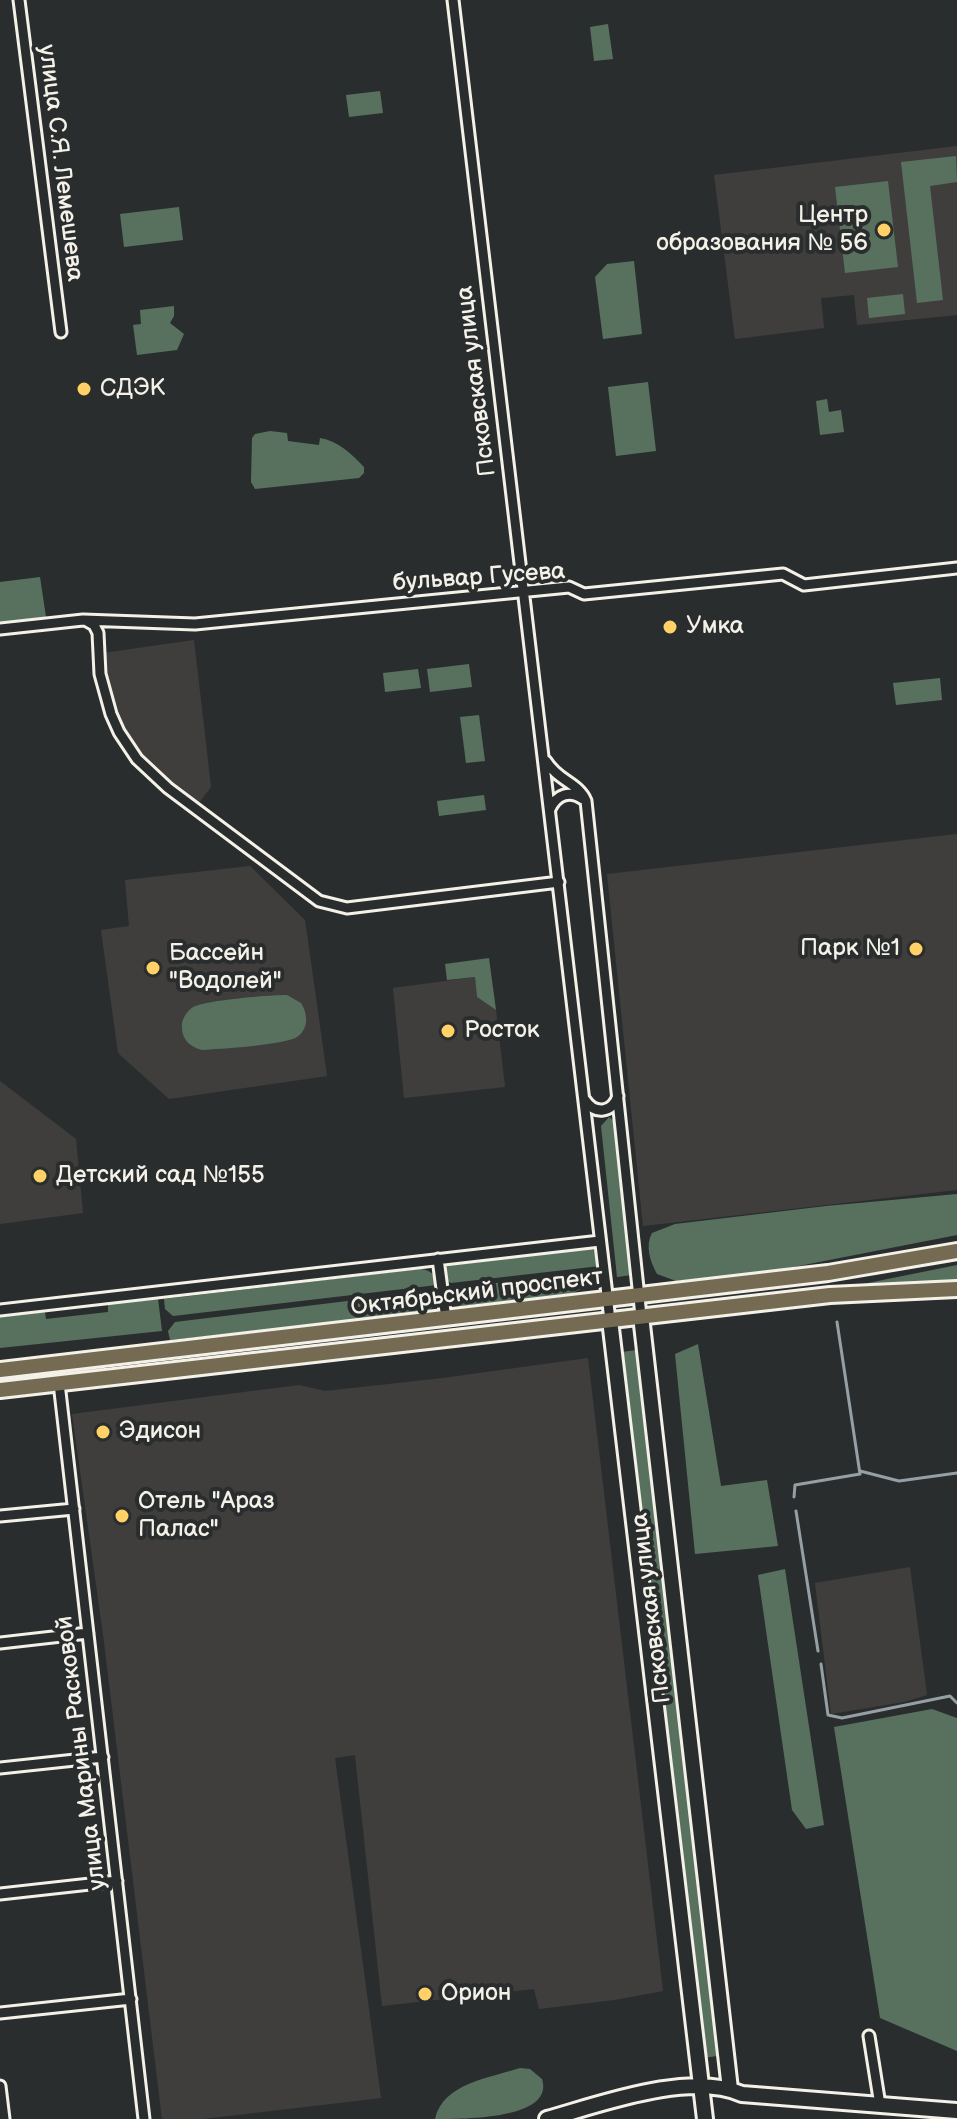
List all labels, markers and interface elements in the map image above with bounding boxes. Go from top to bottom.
street label: улица С.Я. Лемешева [31,43,89,283]
place label: Центр образования № 56 [656,202,868,258]
marker: Центр образования № 56 [875,221,893,239]
street label: Псковская улица [451,284,503,478]
place label: СДЭК [100,375,165,403]
marker: СДЭК [75,380,93,398]
street label: бульвар Гусева [392,558,566,598]
place label: Умка [686,613,744,641]
marker: Умка [661,618,679,636]
place label: Парк №1 [800,935,900,963]
place label: Бассейн "Водолей" [169,940,282,996]
marker: Парк №1 [907,940,925,958]
marker: Бассейн "Водолей" [144,959,162,977]
place label: Росток [464,1017,539,1045]
marker: Росток [439,1022,457,1040]
place label: Детский сад №155 [56,1162,265,1190]
marker: Детский сад №155 [31,1167,49,1185]
street label: Октябрьский проспект [349,1263,605,1323]
place label: Эдисон [119,1418,201,1446]
marker: Эдисон [94,1423,112,1441]
place label: Отель "Араз Палас" [138,1488,275,1544]
marker: Отель "Араз Палас" [113,1507,131,1525]
street label: Псковская улица [626,1511,678,1705]
street label: улица Марины Расковой [51,1614,113,1892]
place label: Орион [441,1980,511,2008]
marker: Орион [416,1985,434,2003]

